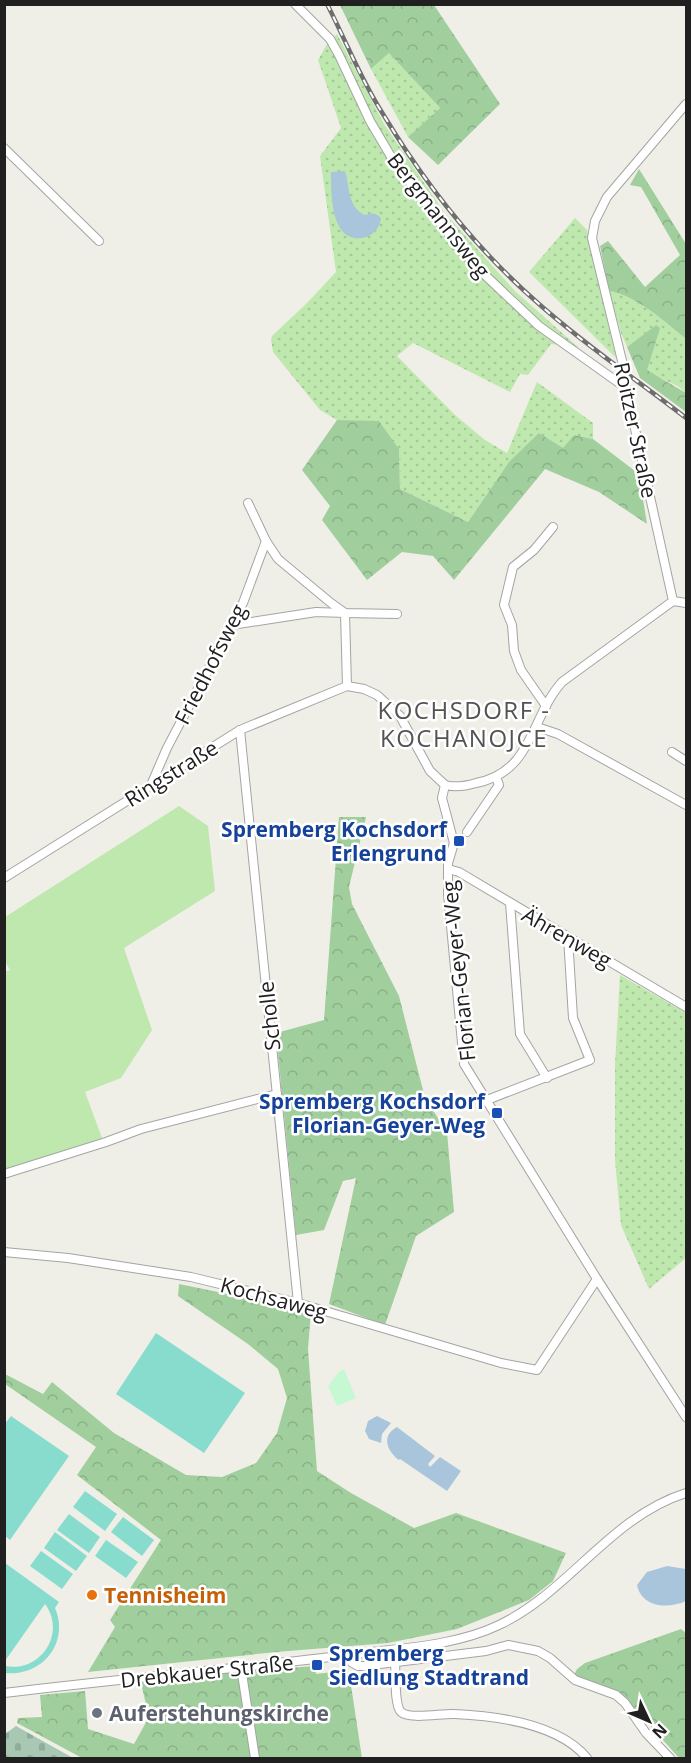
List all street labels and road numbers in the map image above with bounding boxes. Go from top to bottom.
street label: Bergmannsweg [381,147,497,283]
street label: Roitzer Straße [608,360,664,500]
street label: Friedhofsweg [168,599,252,729]
street label: Ringstraße [119,733,223,813]
street label: Florian-Geyer-Weg [435,879,481,1063]
street label: Ährenweg [517,900,617,974]
street label: Scholle [251,980,287,1052]
street label: Kochsaweg [217,1270,331,1326]
street label: Drebkauer Straße [119,1648,295,1694]

